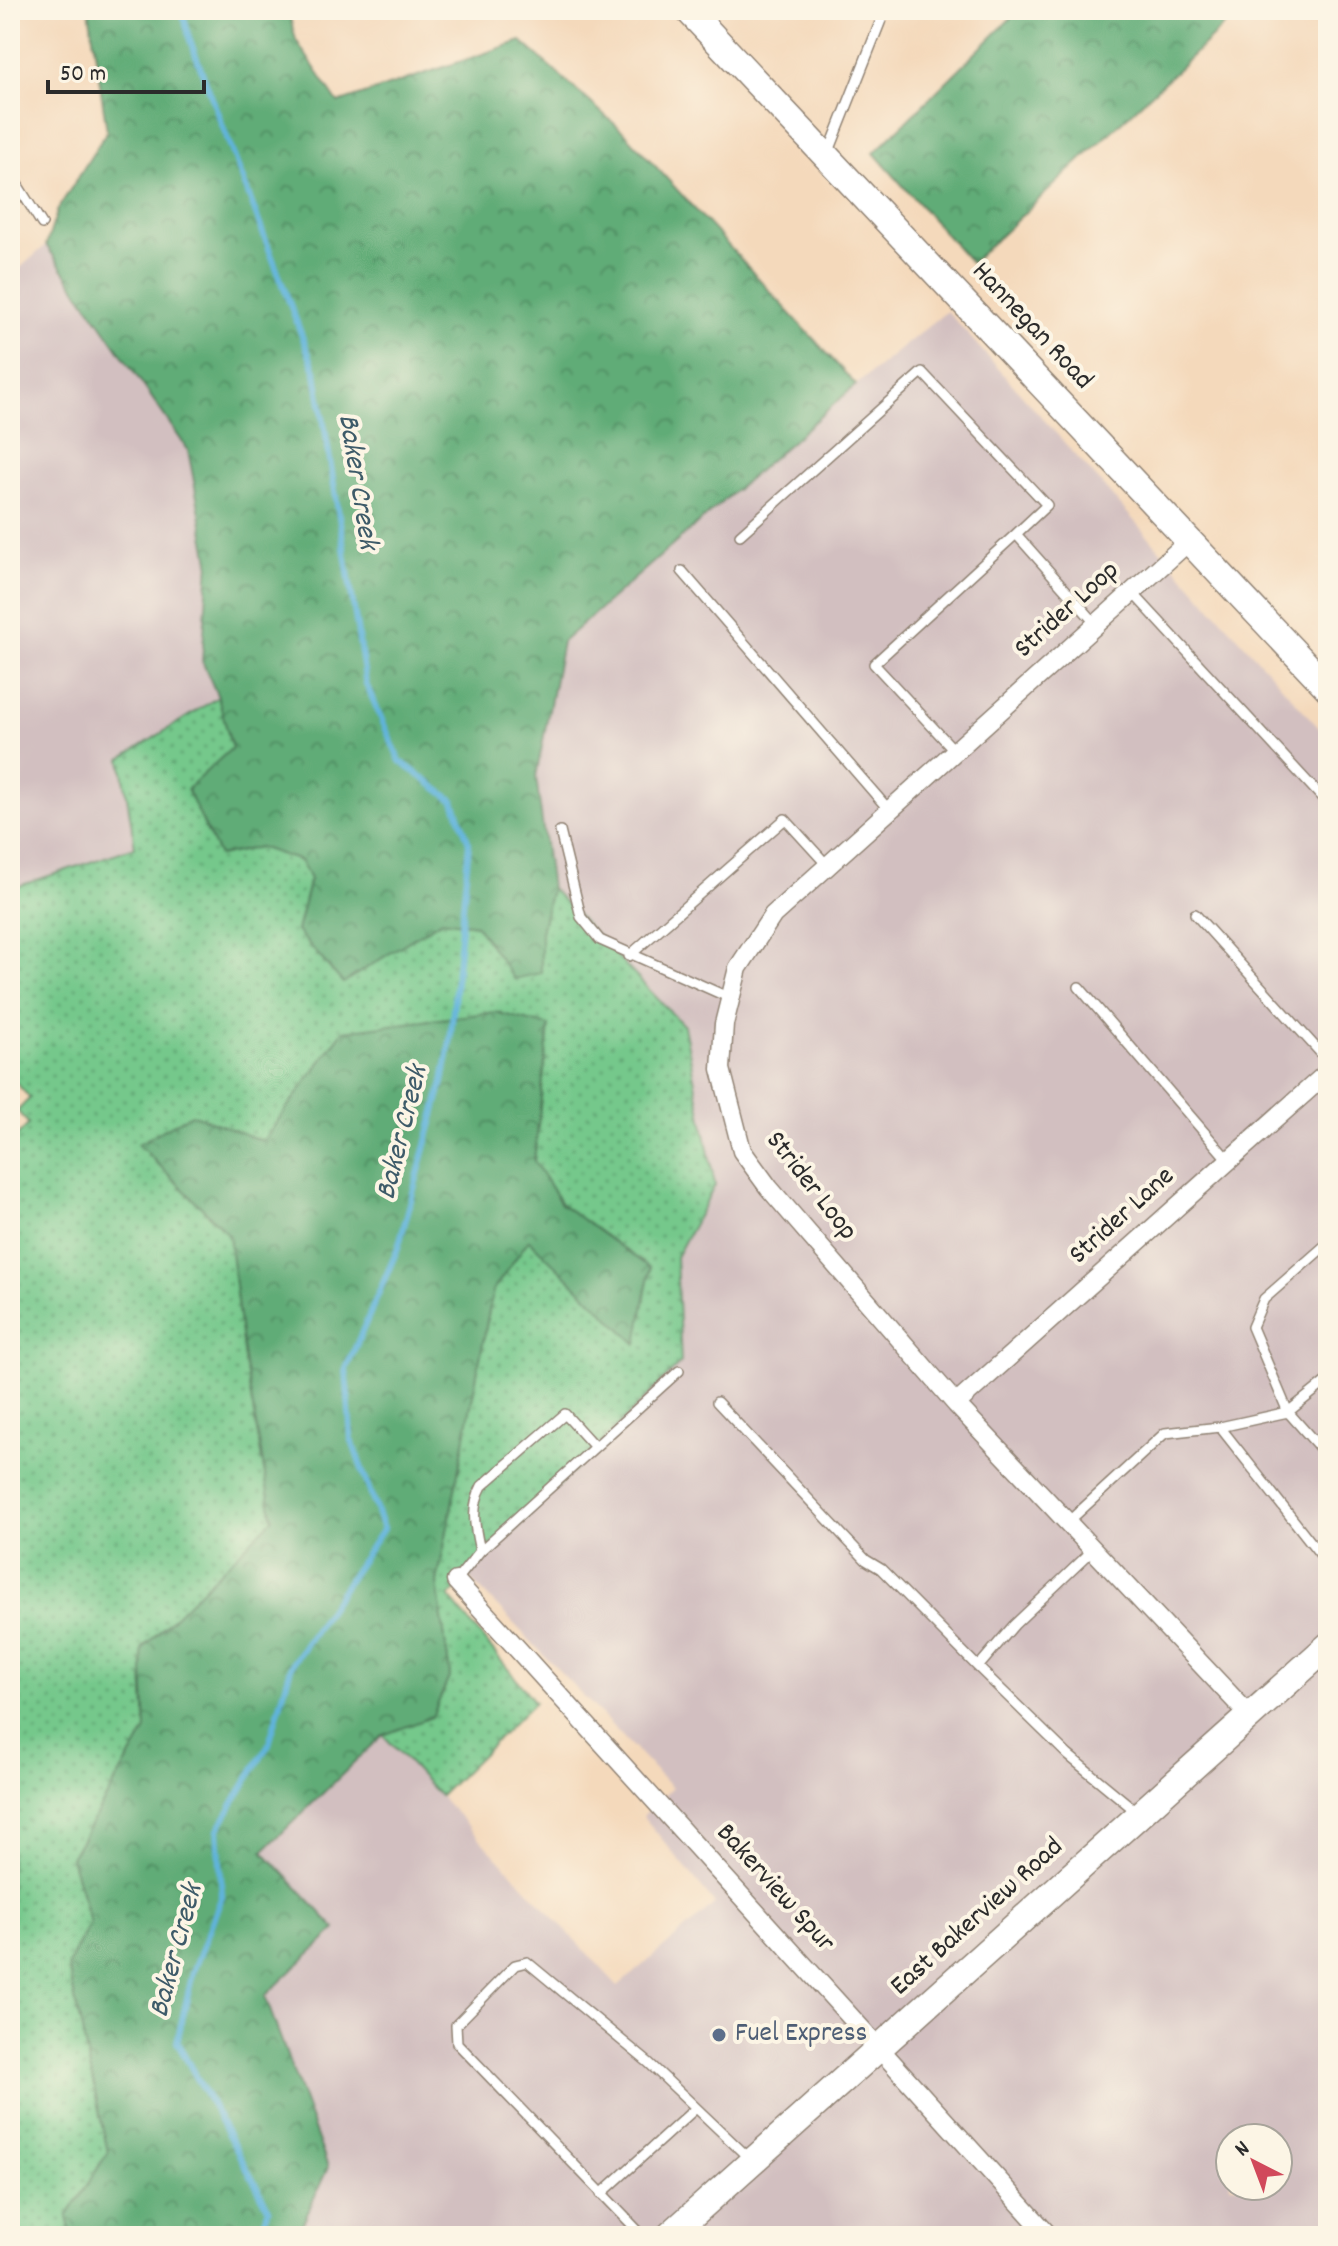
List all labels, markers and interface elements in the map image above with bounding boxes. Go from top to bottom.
scale bar [48,44,204,94]
text: 50 m [60,58,106,92]
street label: Hannegan Road [961,254,1101,400]
water label: Baker Creek [324,411,388,555]
street label: Strider Loop [1006,553,1130,669]
water label: Baker Creek [367,1059,442,1204]
street label: Strider Loop [754,1124,866,1250]
street label: Strider Lane [1061,1159,1185,1275]
street label: Bakerview Spur [705,1815,843,1963]
street label: East Bakerview Road [883,1829,1073,2007]
water label: Baker Creek [140,1877,217,2022]
place label: Fuel Express [735,2015,867,2055]
marker: Fuel Express [710,2026,728,2044]
north arrow [1214,2122,1294,2202]
text: N [1229,2134,1257,2165]

